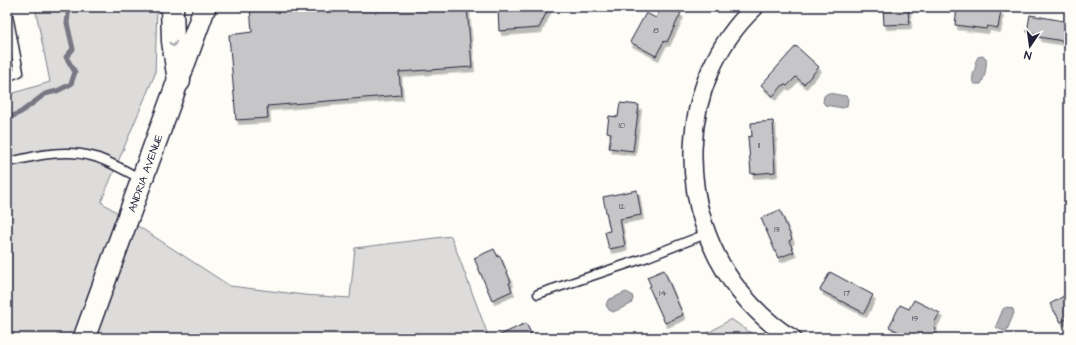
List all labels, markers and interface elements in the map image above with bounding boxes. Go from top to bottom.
house number: 8 [653,24,659,37]
north arrow [1010,26,1050,66]
one-way arrow [169,41,178,47]
text: N [1023,47,1033,63]
house number: 10 [619,119,626,132]
street label: ANDRIA AVENUE [124,132,167,214]
house number: 11 [758,139,760,152]
house number: 12 [619,200,626,213]
house number: 13 [774,223,780,236]
house number: 14 [659,287,667,300]
house number: 17 [844,287,851,300]
house number: 19 [912,312,918,325]

